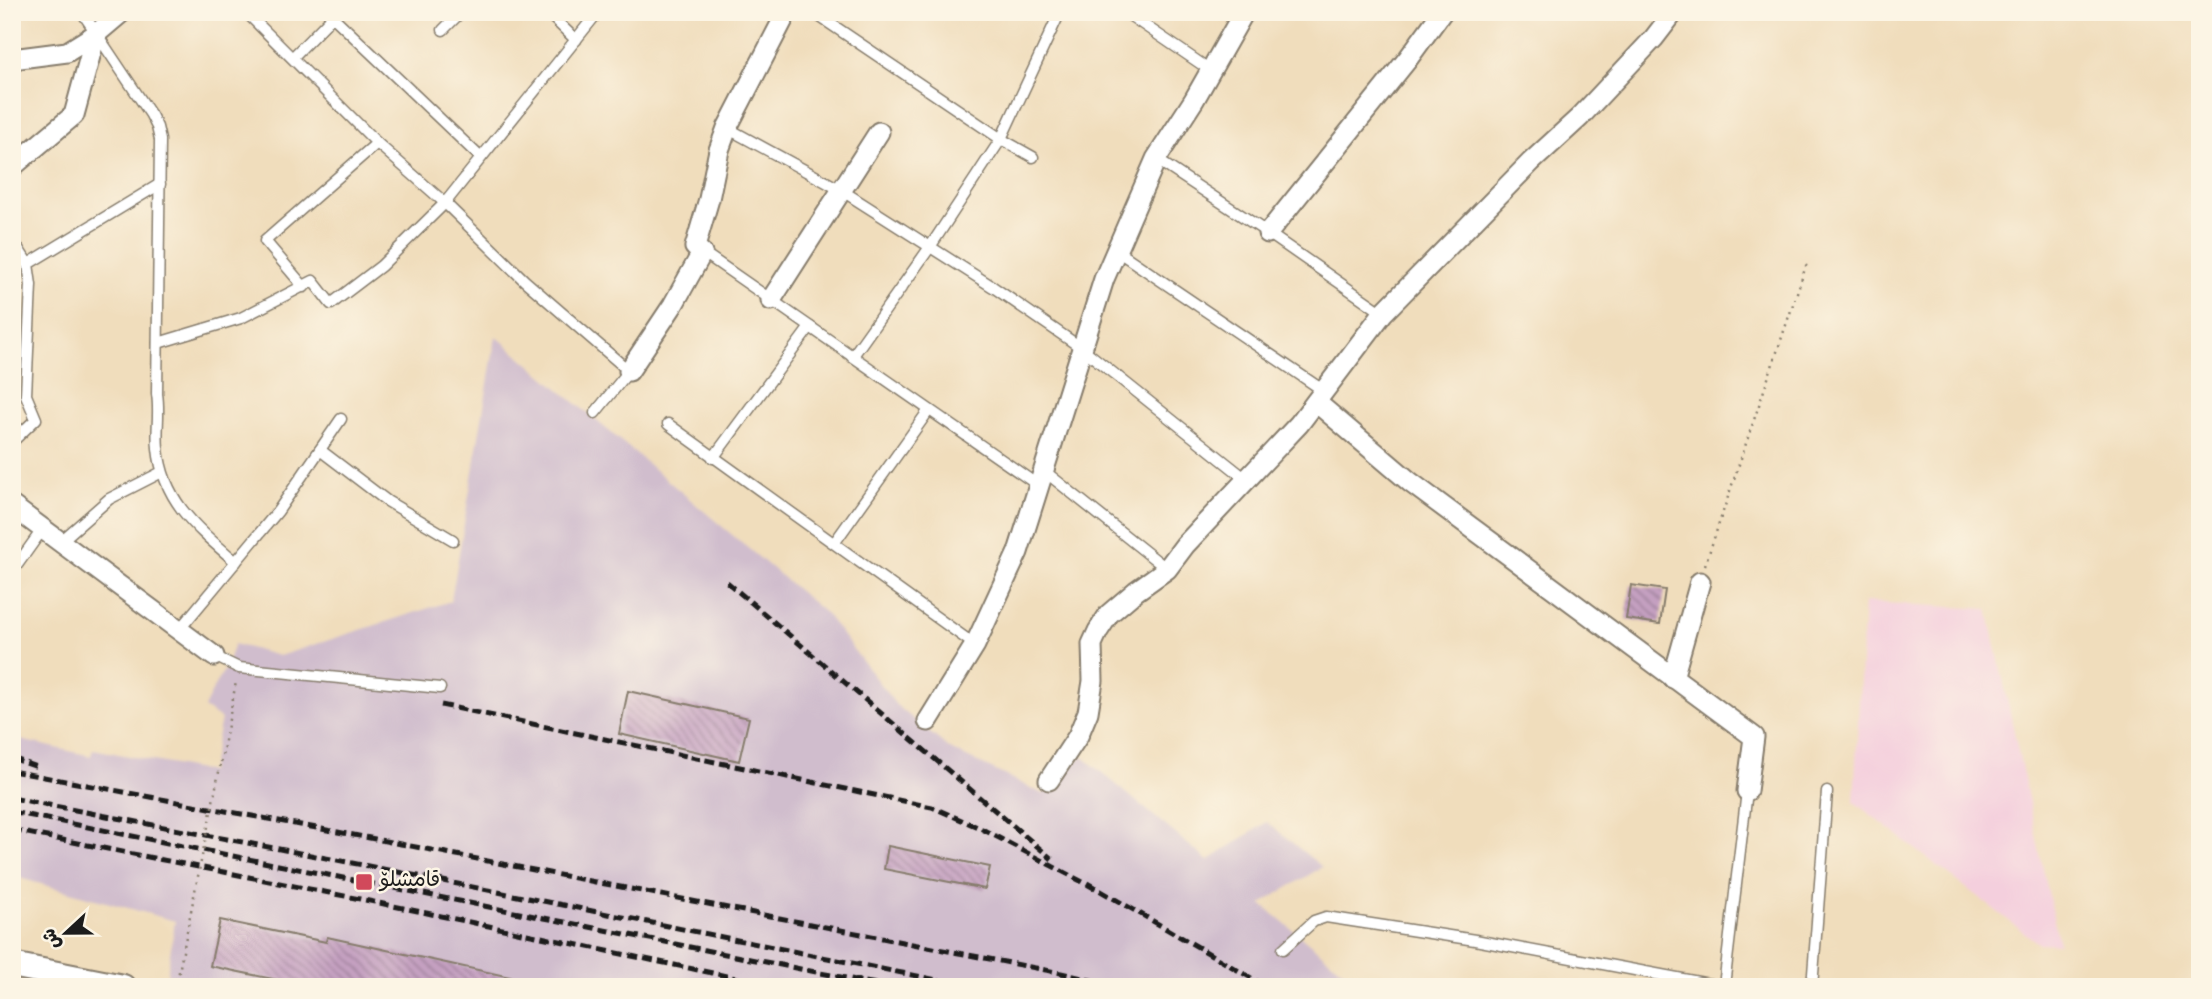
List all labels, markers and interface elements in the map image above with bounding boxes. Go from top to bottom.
place label: قامشلۆ [378,870,440,895]
marker: قامشلۆ [354,872,374,892]
north arrow [32,898,102,968]
text: ش [39,924,68,952]

